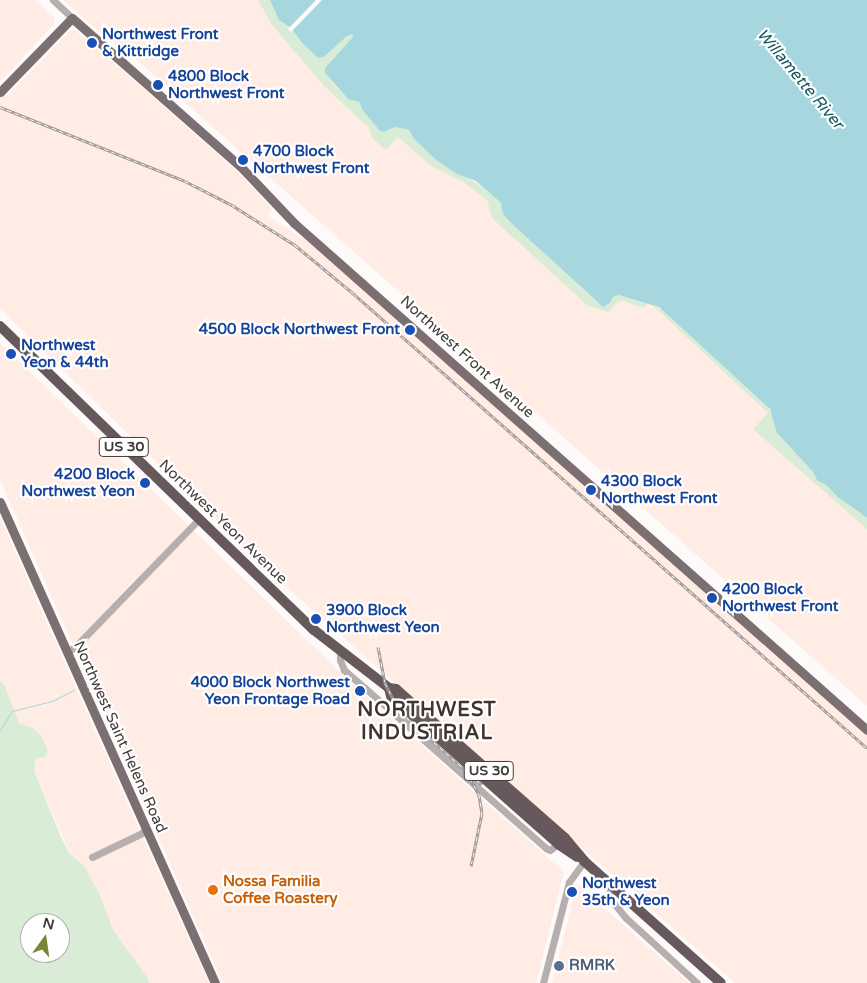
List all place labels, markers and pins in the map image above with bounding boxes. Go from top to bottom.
place label: Northwest Front & Kittridge [102,25,219,60]
marker: Northwest Front & Kittridge [86,37,98,49]
place label: 4800 Block Northwest Front [168,67,285,102]
marker: 4800 Block Northwest Front [152,79,164,91]
place label: 4700 Block Northwest Front [253,142,370,177]
marker: 4700 Block Northwest Front [237,154,249,166]
place label: 4500 Block Northwest Front [199,321,400,339]
marker: 4500 Block Northwest Front [404,324,416,336]
place label: Northwest Yeon & 44th [21,336,109,371]
marker: Northwest Yeon & 44th [5,348,17,360]
place label: 4200 Block Northwest Yeon [21,465,135,500]
place label: 4300 Block Northwest Front [601,472,718,507]
marker: 4200 Block Northwest Yeon [139,477,151,489]
marker: 4300 Block Northwest Front [585,484,597,496]
place label: 4200 Block Northwest Front [722,580,839,615]
marker: 4200 Block Northwest Front [706,592,718,604]
place label: 3900 Block Northwest Yeon [326,601,440,636]
marker: 3900 Block Northwest Yeon [310,613,322,625]
place label: 4000 Block Northwest Yeon Frontage Road [191,673,350,708]
marker: 4000 Block Northwest Yeon Frontage Road [354,685,366,697]
place label: Nossa Familia Coffee Roastery [223,872,338,907]
place label: Northwest 35th & Yeon [582,874,670,909]
marker: Nossa Familia Coffee Roastery [207,884,219,896]
marker: Northwest 35th & Yeon [566,886,578,898]
place label: RMRK [569,957,615,975]
marker: RMRK [553,960,565,972]

